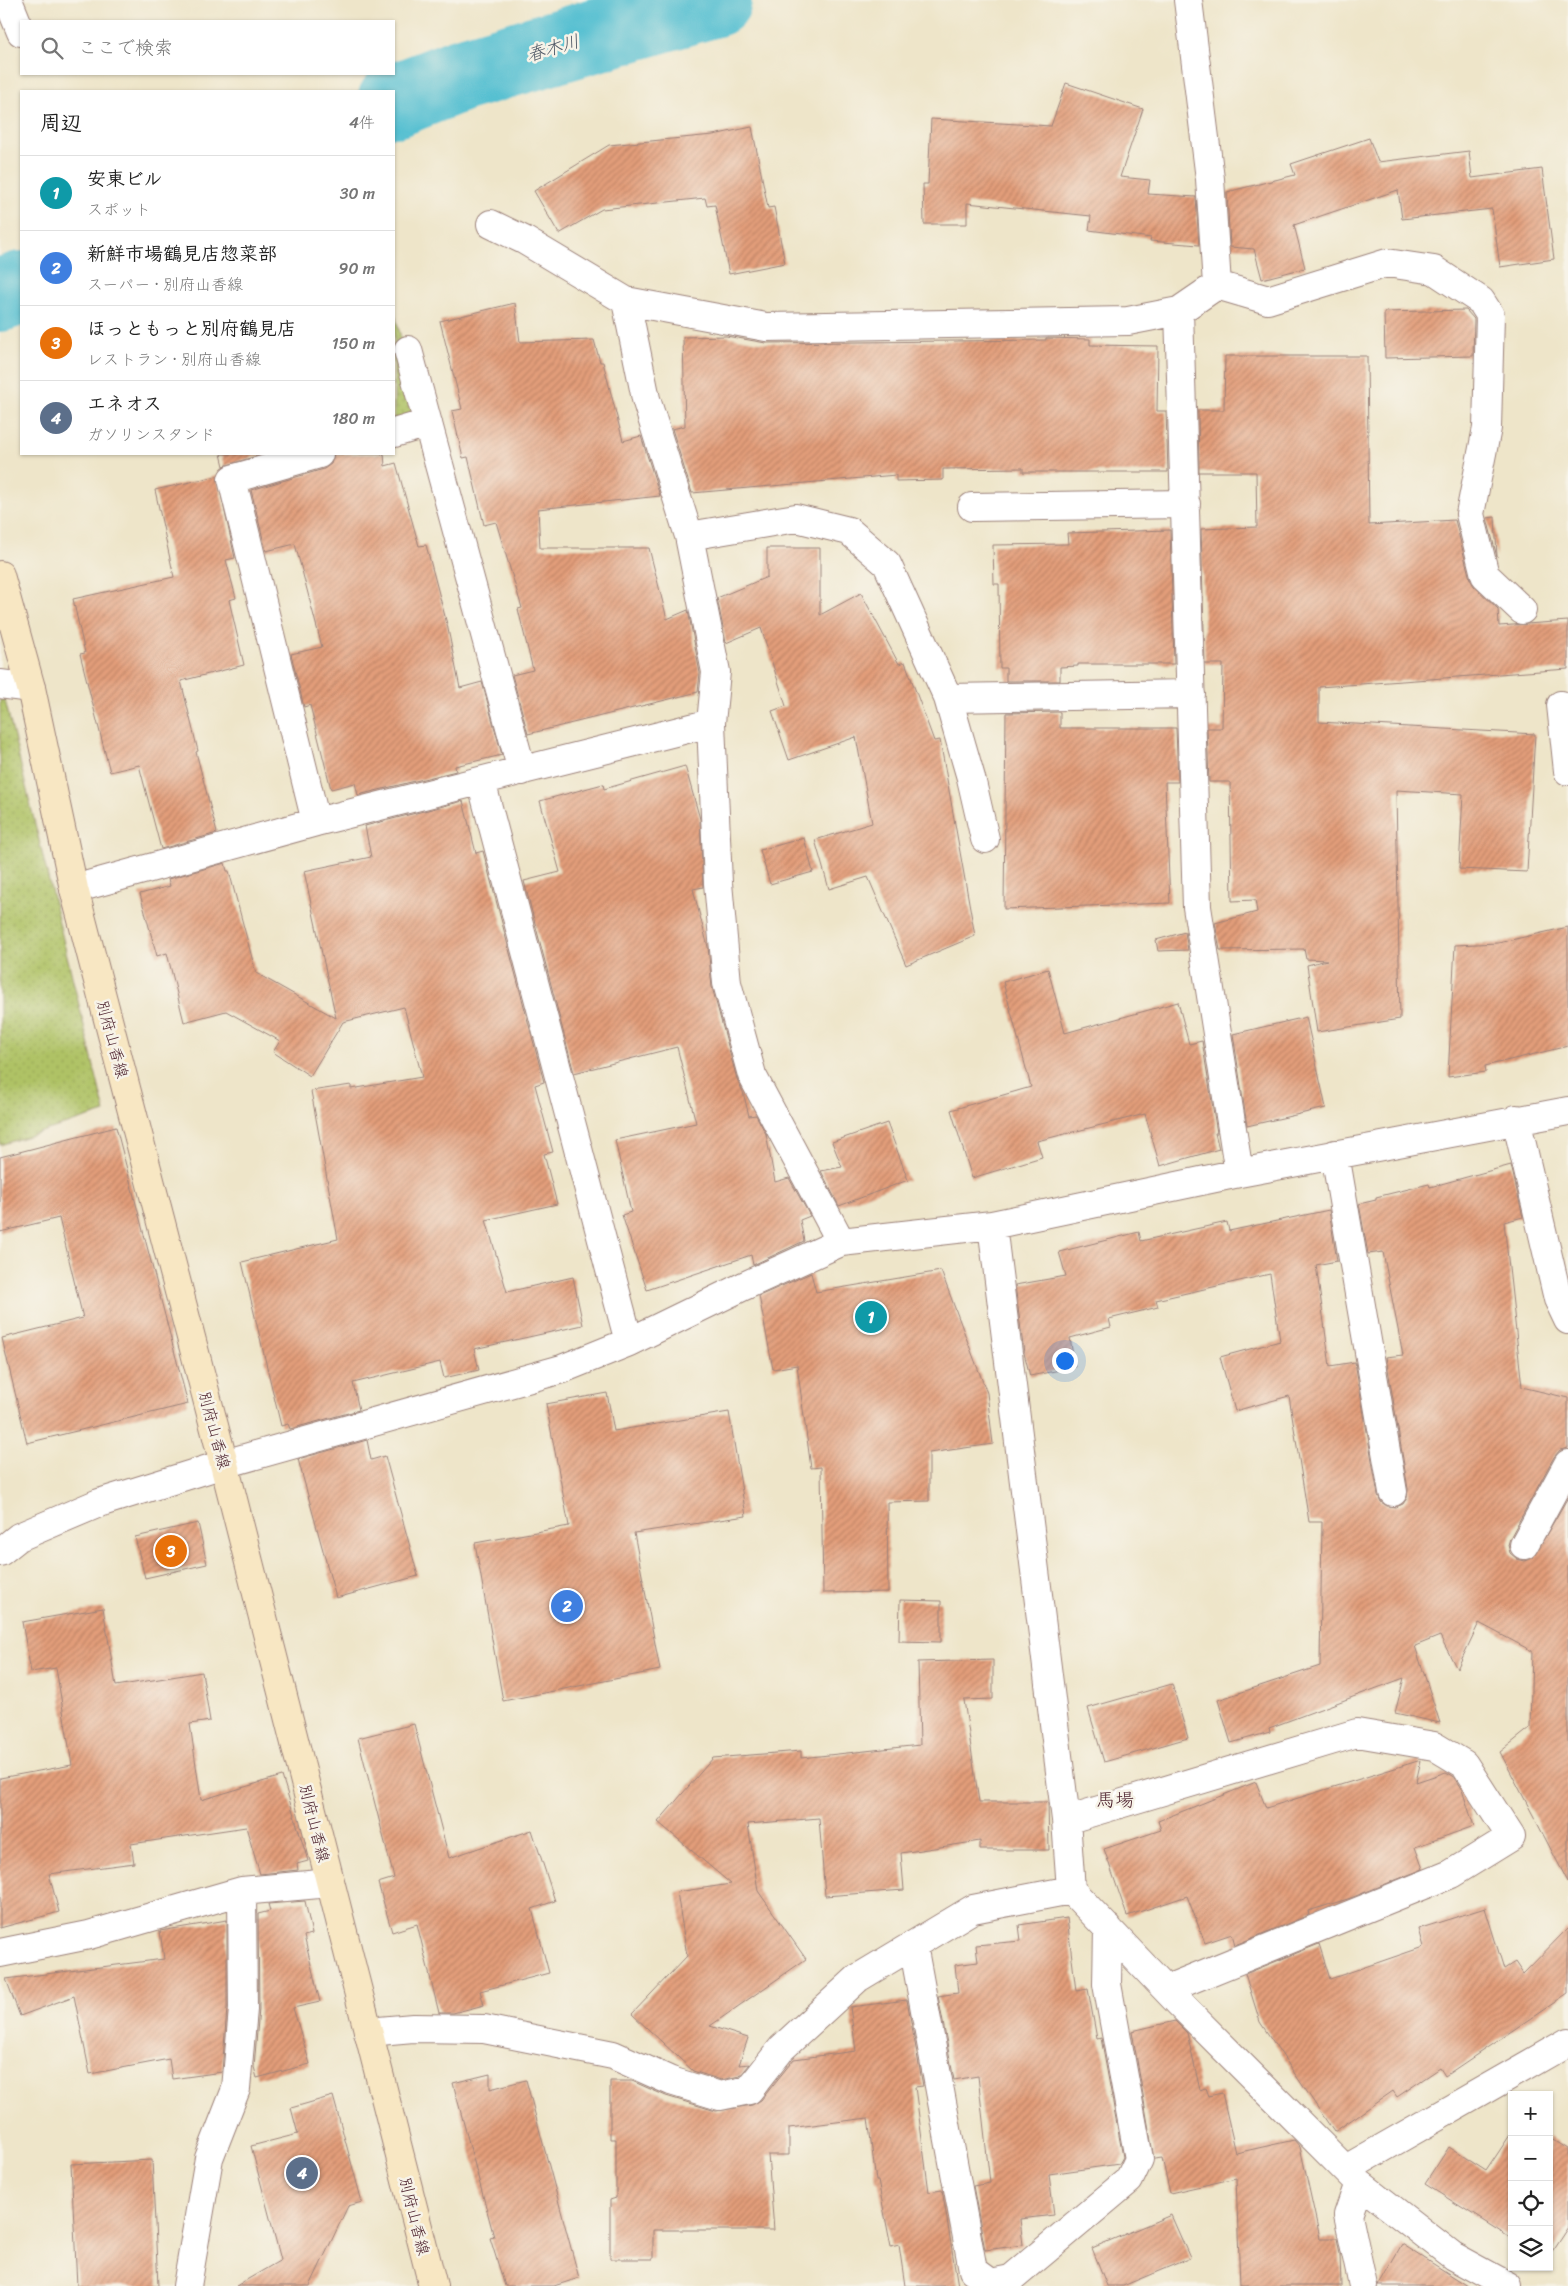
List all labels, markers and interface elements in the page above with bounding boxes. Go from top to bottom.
search box [20,20,395,75]
water label: 春木川 [523,25,583,71]
text: ここで検索 [78,31,173,64]
icon: search [38,34,66,62]
text: 周辺 [40,104,82,142]
text: 4件 [349,108,375,137]
text: 安東ビル [87,162,163,195]
text: 1 [53,179,59,208]
text: 30 m [340,179,375,208]
text: スポット [87,195,151,224]
text: 新鮮市場鶴見店惣菜部 [87,237,277,270]
text: 2 [51,254,61,283]
text: 90 m [339,254,375,283]
text: スーパー · 別府山香線 [87,270,243,299]
text: ほっともっと別府鶴見店 [87,312,296,345]
text: 3 [52,329,60,358]
text: 150 m [332,329,375,358]
text: レストラン · 別府山香線 [87,345,261,374]
text: エネオス [87,387,162,420]
text: 4 [51,404,61,433]
text: 180 m [332,404,375,433]
text: ガソリンスタンド [87,420,215,449]
street label: 別府山香線 [88,997,137,1082]
pin: 1 [855,1298,887,1336]
your location [1052,1348,1078,1374]
street label: 別府山香線 [190,1388,239,1473]
pin: 3 [155,1532,187,1570]
pin: 2 [551,1587,583,1625]
street label: 別府山香線 [291,1781,338,1865]
district label: 馬場 [1096,1783,1134,1816]
map controls [1508,2091,1553,2271]
button: + [1508,2091,1553,2136]
button: − [1508,2136,1553,2181]
pin: 4 [286,2154,318,2192]
street label: 別府山香線 [391,2174,438,2258]
button: locate [1508,2181,1553,2226]
button: layers [1508,2226,1553,2271]

